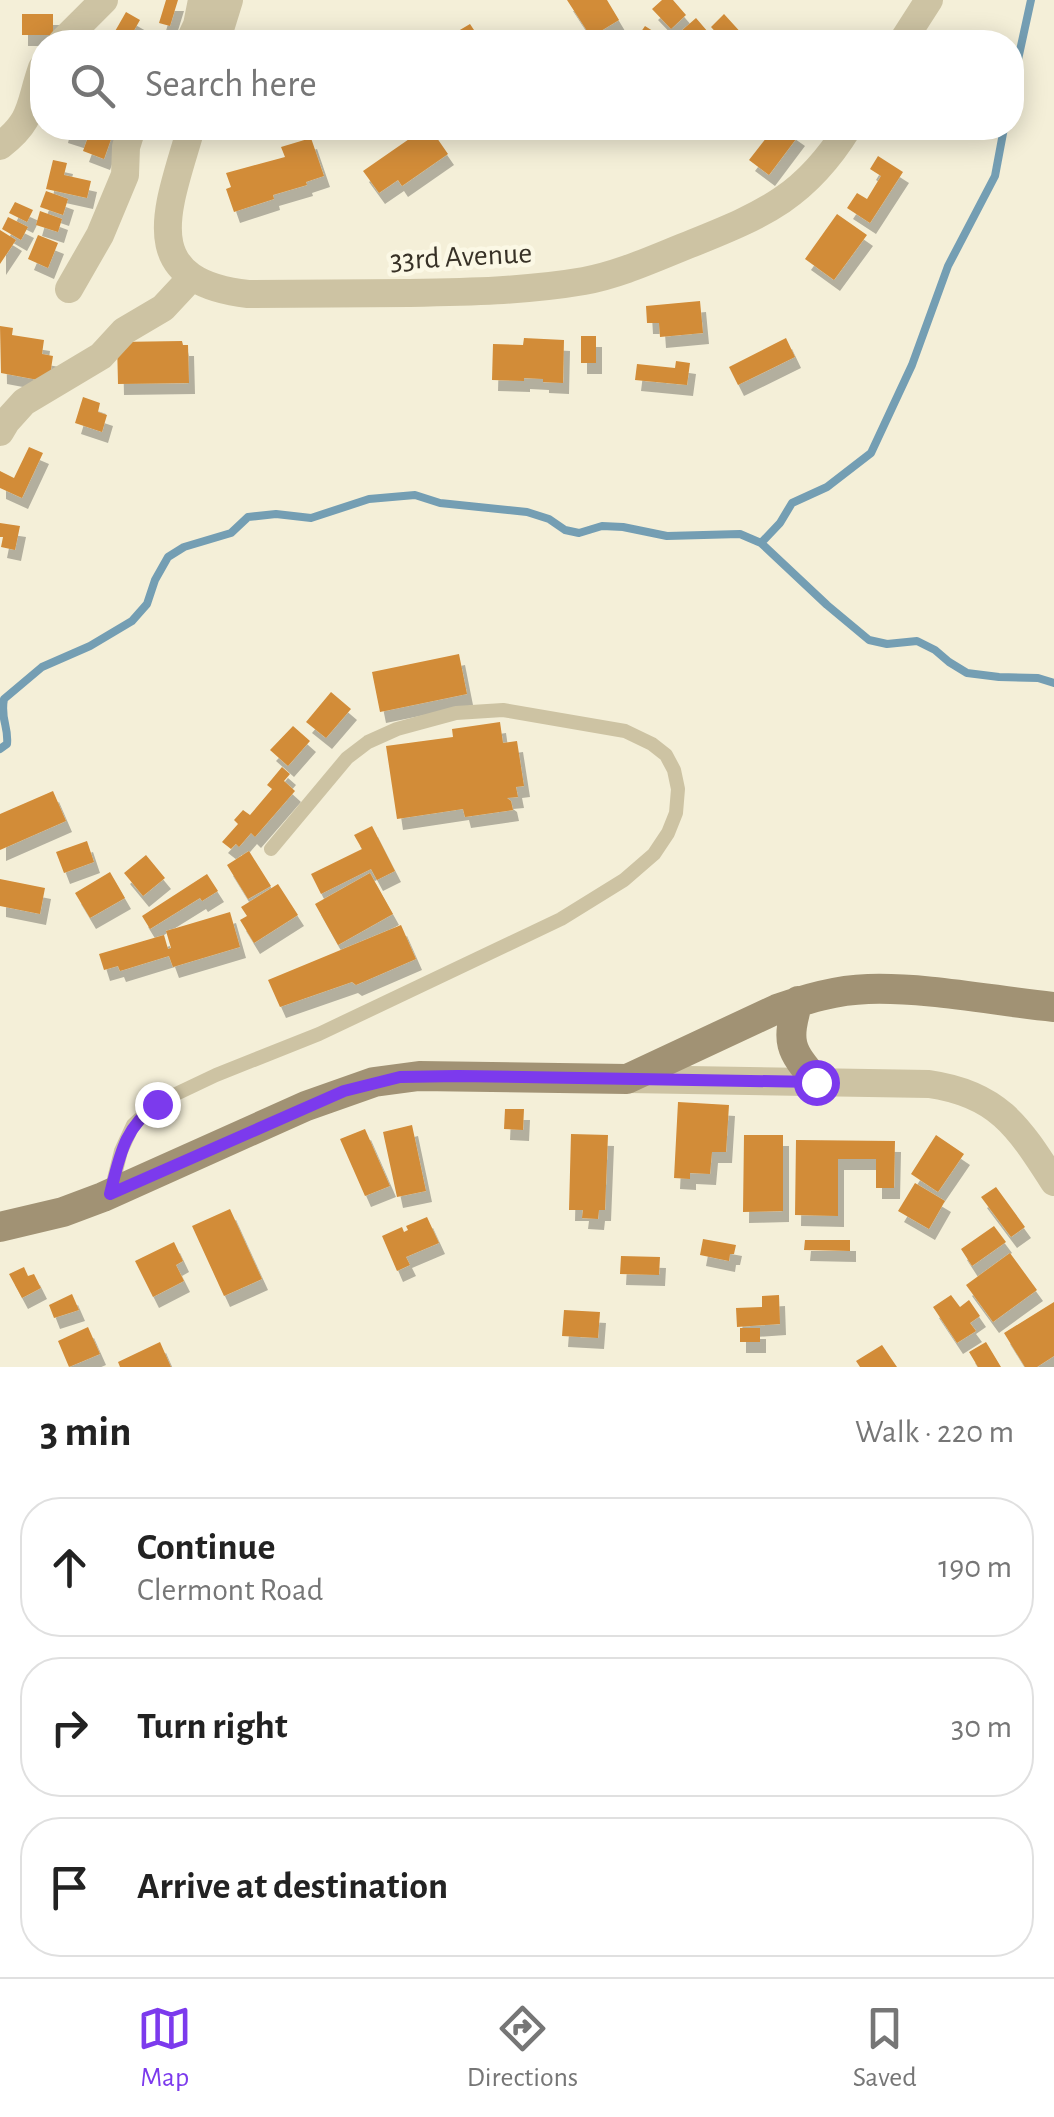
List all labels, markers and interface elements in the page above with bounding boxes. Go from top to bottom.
search box [30,30,1024,140]
icon: search [65,58,120,113]
text: Search here [145,66,317,104]
street label: 33rd Avenue [389,238,533,276]
route start [794,1060,840,1106]
route end [135,1082,181,1128]
text: 3 min [40,1411,132,1453]
text: Walk · 220 m [855,1416,1014,1448]
text: Continue [137,1529,275,1567]
icon: ahead [42,1540,97,1595]
text: 190 m [938,1551,1012,1583]
text: Clermont Road [137,1574,323,1606]
icon: right [42,1700,97,1755]
text: Turn right [137,1708,287,1746]
text: 30 m [951,1711,1012,1743]
icon: arrive [42,1860,97,1915]
text: Arrive at destination [137,1868,448,1906]
tab: Map [137,2001,192,2095]
tab: Directions [467,2001,578,2095]
tab: Saved [853,2001,917,2095]

